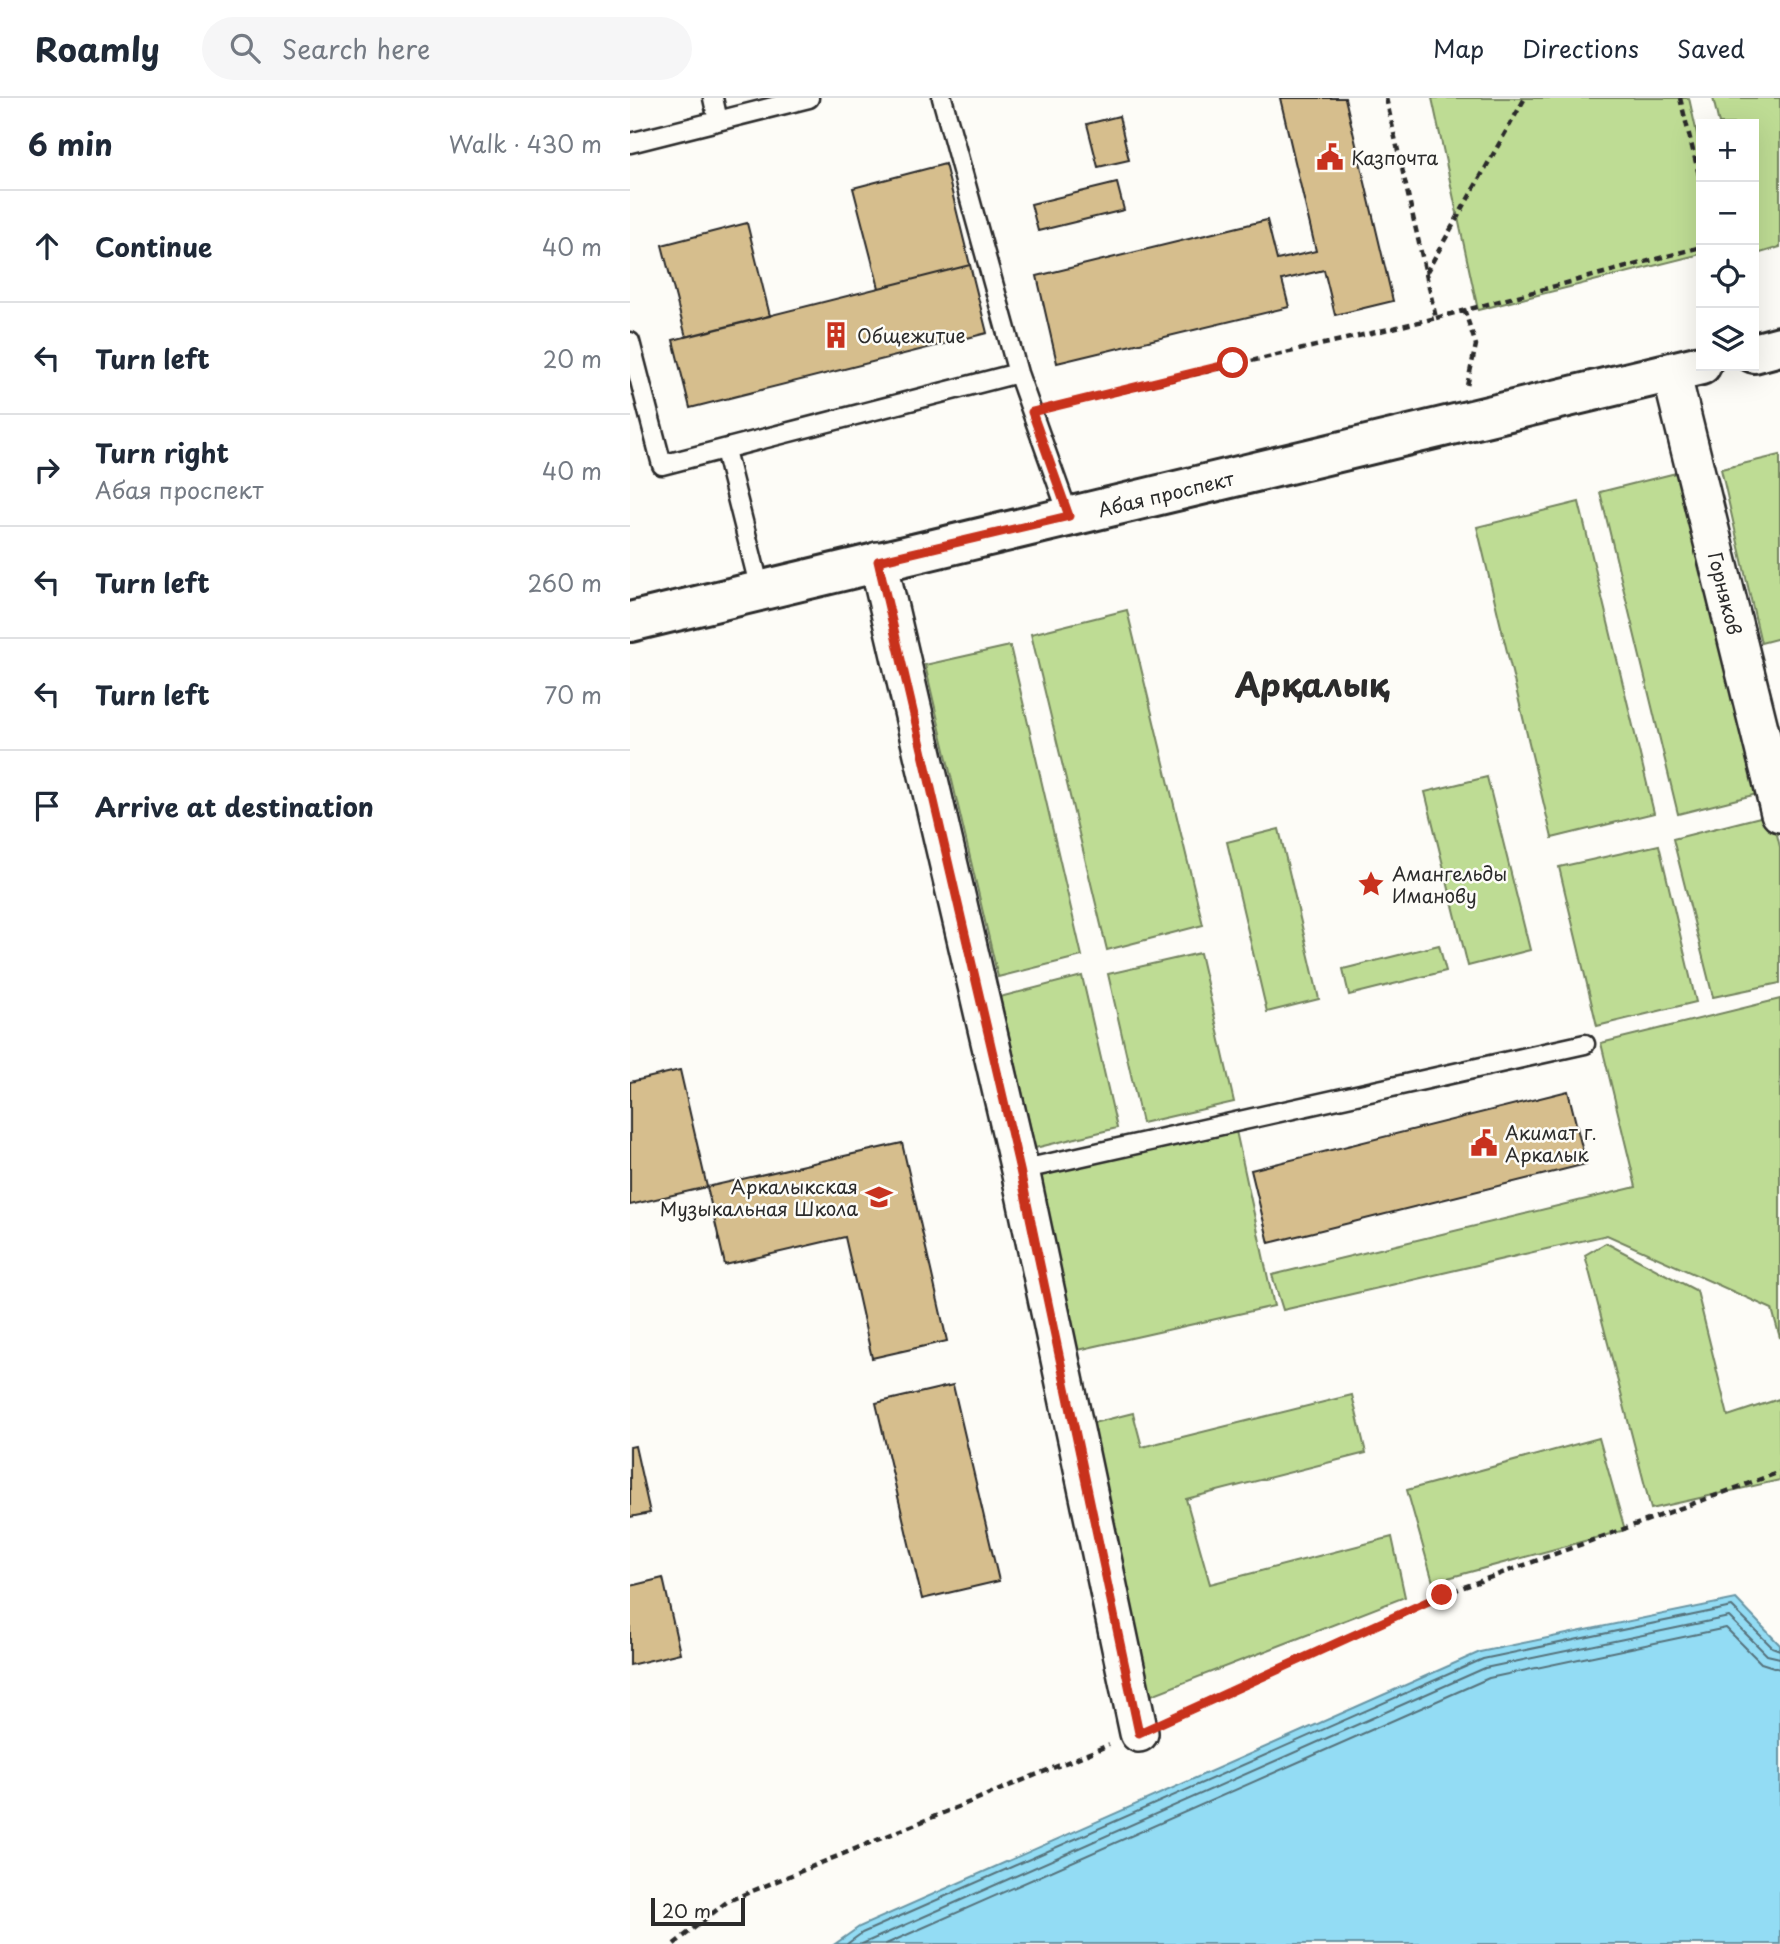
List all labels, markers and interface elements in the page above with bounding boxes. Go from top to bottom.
search box [202,17,692,80]
text: Roamly [35,23,160,73]
icon: search [226,29,264,67]
text: Search here [282,29,430,68]
text: Map [1433,30,1484,66]
text: Directions [1522,30,1639,66]
text: Saved [1677,30,1745,66]
map controls [1696,119,1759,371]
button: + [1696,119,1759,182]
text: 6 min [28,121,113,166]
text: Walk · 430 m [449,126,602,161]
public building icon: Казпочта [1315,142,1345,172]
place label: Казпочта [1351,143,1438,171]
button: − [1696,182,1759,245]
icon: ahead [28,227,66,265]
text: Continue [95,227,212,266]
text: 40 m [542,229,602,264]
button: locate [1696,245,1759,308]
button: layers [1696,308,1759,371]
building icon: Общежитие [821,320,851,350]
place label: Общежитие [857,321,966,349]
icon: left [28,339,66,377]
text: Turn left [95,339,210,378]
text: 20 m [543,341,602,376]
route start [1217,347,1248,378]
text: Turn right [95,433,229,472]
icon: right [28,451,66,489]
text: 40 m [542,453,602,488]
street label: Абая проспект [1095,463,1237,523]
text: Абая проспект [95,472,263,507]
street label: Горняков [1702,549,1749,638]
icon: left [28,563,66,601]
text: Turn left [95,563,210,602]
text: 260 m [527,565,602,600]
district label: Арқалық [1234,658,1390,708]
icon: left [28,675,66,713]
text: Turn left [95,675,210,714]
text: 70 m [544,677,602,712]
icon: arrive [28,787,66,825]
text: Arrive at destination [95,787,374,826]
place label: Амангельды Иманову [1392,859,1507,909]
place icon: Амангельды Иманову [1356,869,1386,899]
place label: Акимат г. Аркалык [1505,1118,1597,1168]
public building icon: Акимат г. Аркалык [1469,1128,1499,1158]
place label: Аркалыкская Музыкальная Школа [660,1172,858,1222]
school or university icon: Аркалыкская Музыкальная Школа [864,1182,894,1212]
route end [1426,1579,1457,1610]
scale bar [651,1895,746,1927]
text: 20 m [662,1896,711,1924]

